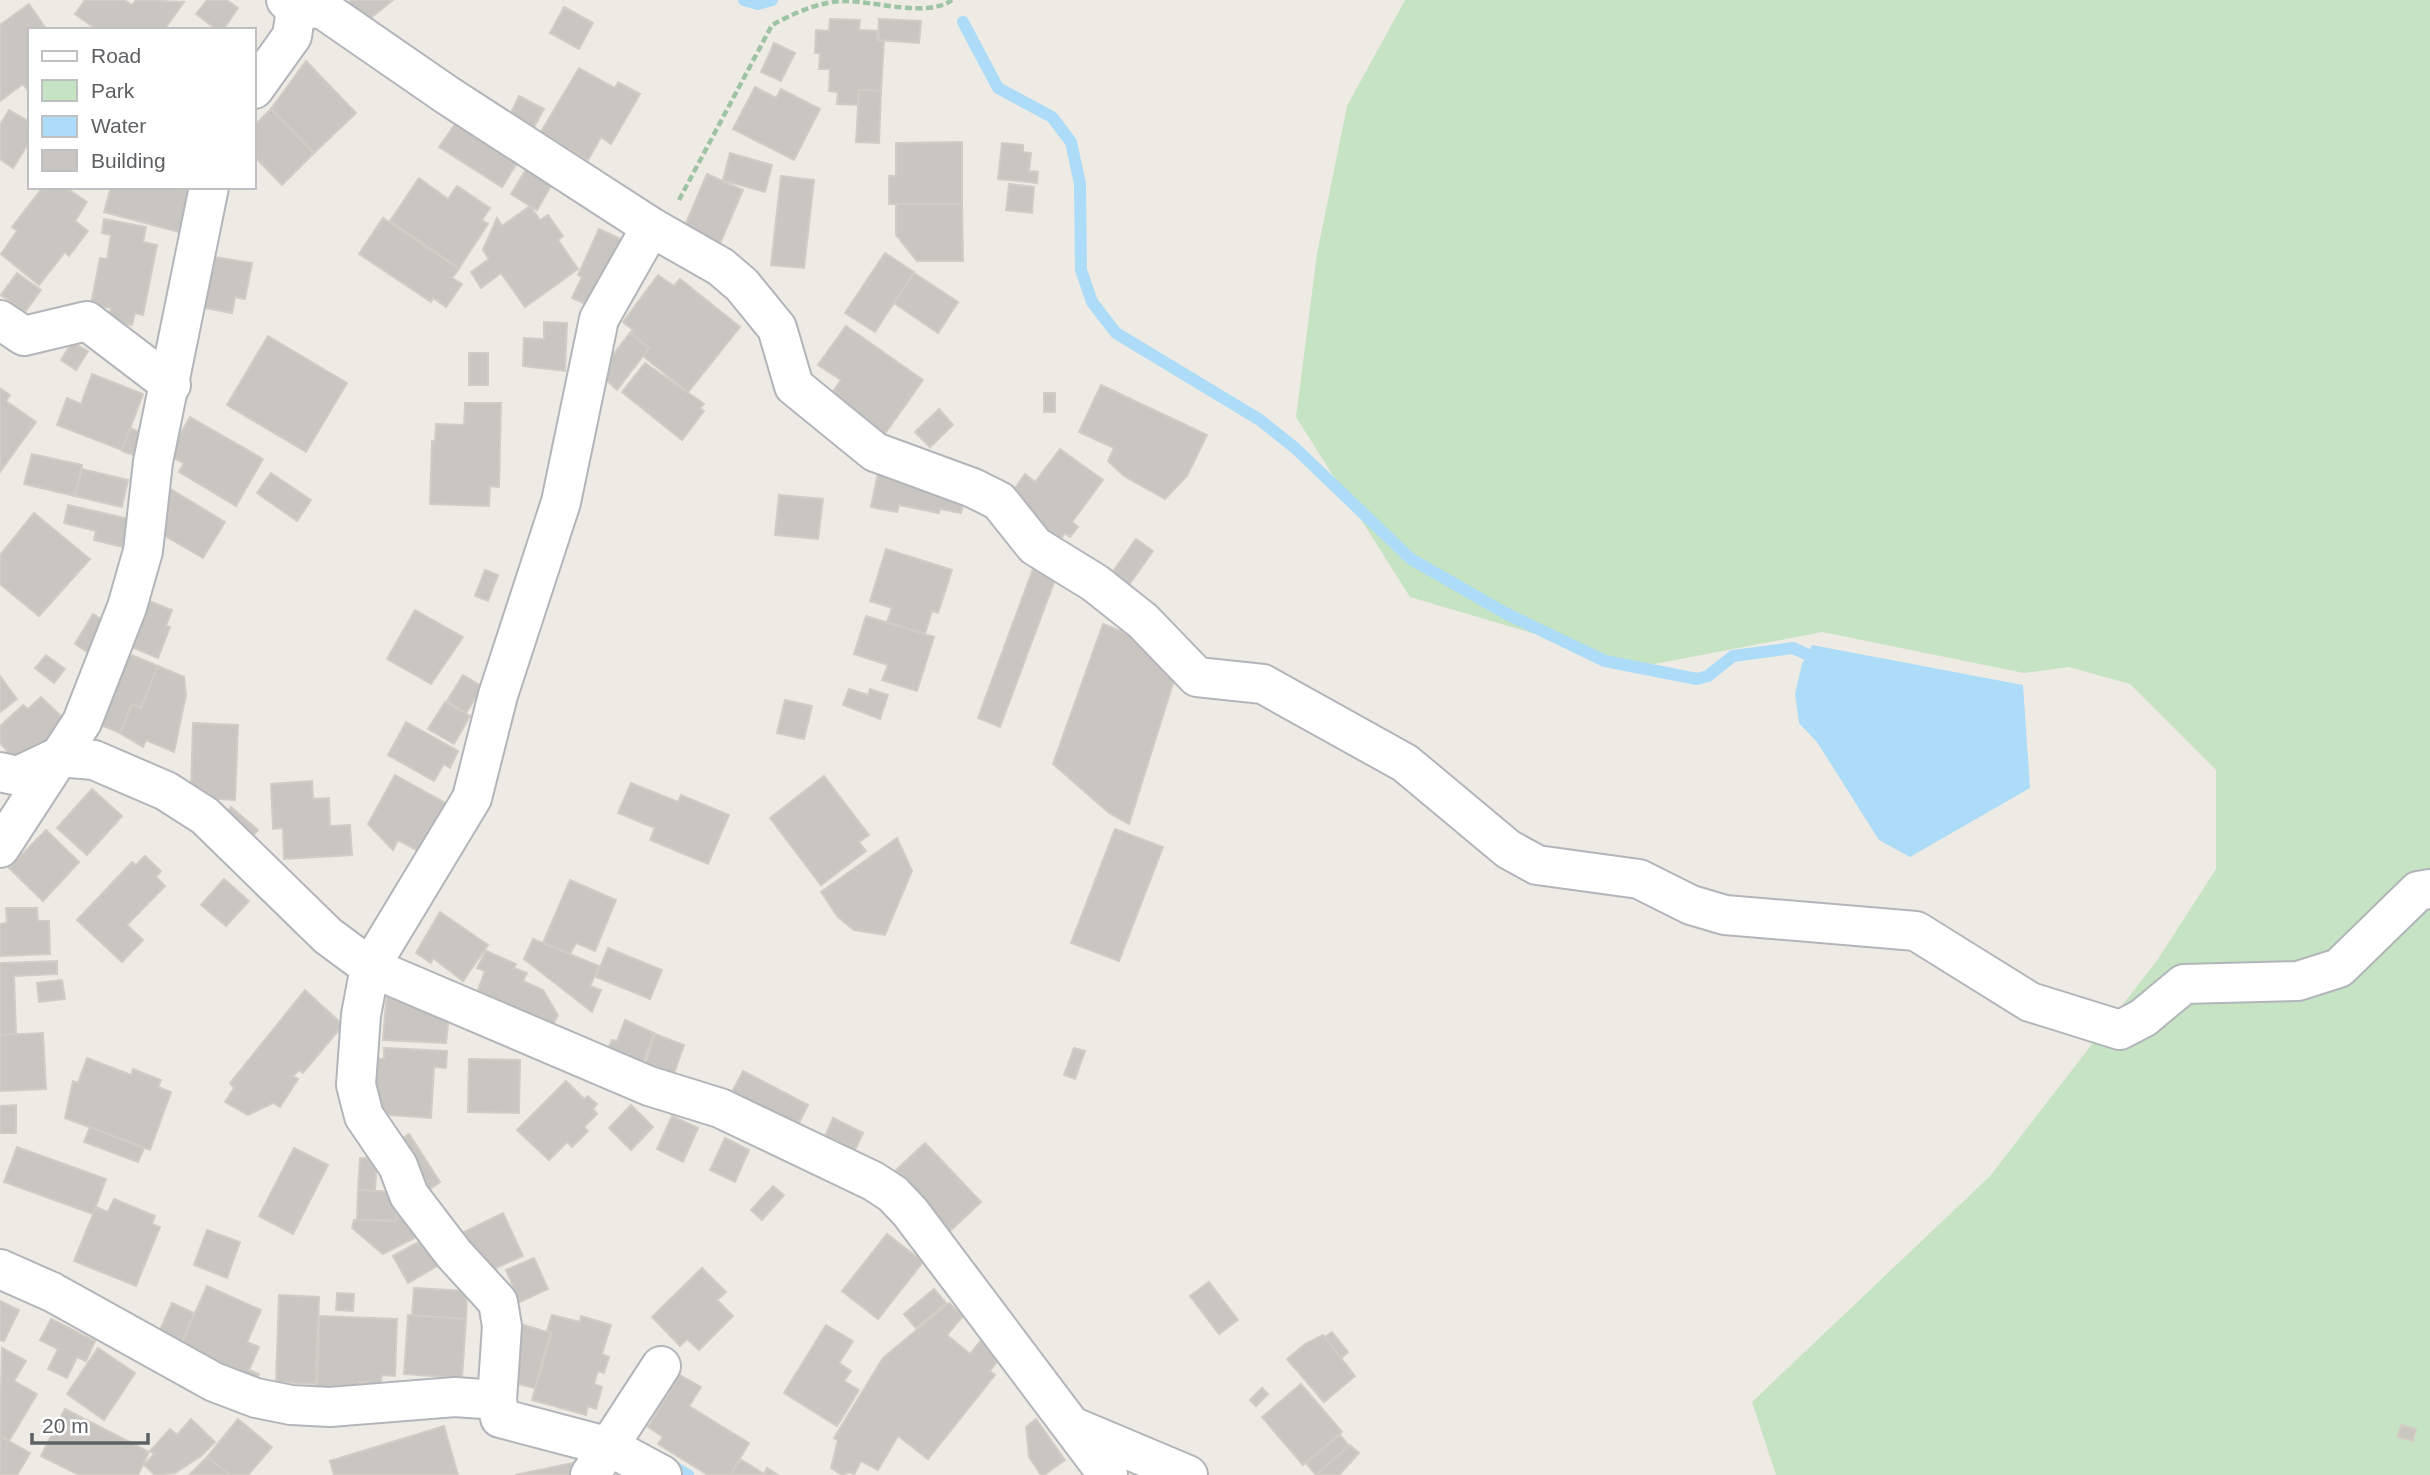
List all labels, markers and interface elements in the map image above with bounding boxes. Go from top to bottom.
legend [28,28,256,189]
text: Road [91,44,141,67]
text: Park [91,79,135,102]
text: Water [91,114,146,137]
text: Building [91,149,166,172]
scale bar [32,1402,147,1446]
text: 20 m [42,1414,89,1437]

